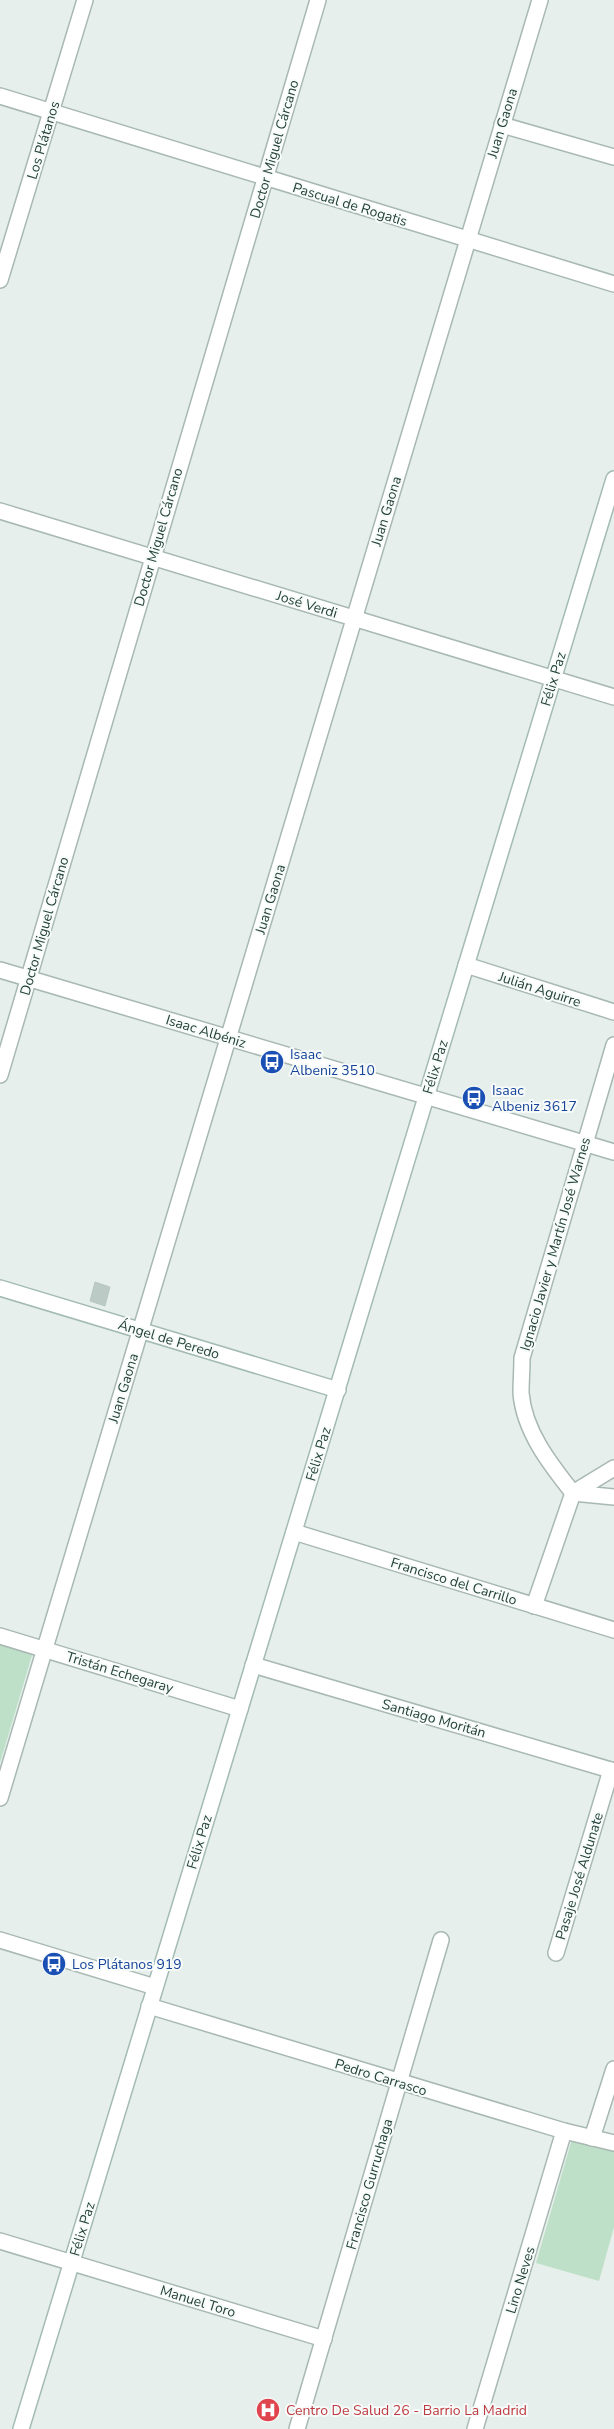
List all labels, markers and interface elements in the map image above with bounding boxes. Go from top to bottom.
street label: Doctor Miguel Cárcano [246,77,303,221]
street label: Juan Gaona [483,86,522,161]
street label: Los Plátanos [23,98,64,182]
street label: Pascual de Rogatis [290,178,410,231]
street label: Doctor Miguel Cárcano [130,465,187,609]
street label: Juan Gaona [367,474,406,549]
street label: José Verdi [273,586,340,623]
street label: Félix Paz [536,649,571,709]
street label: Doctor Miguel Cárcano [16,854,73,998]
street label: Juan Gaona [251,862,290,937]
street label: Julián Aguirre [495,967,583,1012]
street label: Isaac Albéniz [163,1010,249,1053]
street label: Félix Paz [418,1037,453,1097]
place label: Isaac Albeniz 3510 [290,1045,375,1080]
bus stop icon: Isaac Albeniz 3510 [259,1049,285,1075]
place label: Isaac Albeniz 3617 [492,1081,577,1116]
bus stop icon: Isaac Albeniz 3617 [461,1085,487,1111]
street label: Ignacio Javier y Martín José Warnes [516,1135,595,1353]
street label: Ángel de Peredo [116,1315,222,1364]
street label: Juan Gaona [104,1351,143,1426]
street label: Félix Paz [301,1424,336,1484]
street label: Francisco del Carrillo [388,1553,520,1610]
street label: Tristán Echegaray [64,1647,177,1698]
street label: Santiago Moritán [380,1695,488,1742]
street label: Pasaje José Aldunate [551,1810,608,1942]
street label: Félix Paz [182,1812,217,1872]
bus stop icon: Los Plátanos 919 [41,1951,67,1977]
place label: Los Plátanos 919 [72,1955,182,1974]
street label: Pedro Carrasco [333,2054,429,2101]
street label: Francisco Gurruchaga [342,2116,397,2252]
street label: Félix Paz [65,2199,100,2259]
street label: Lino Neves [501,2244,540,2316]
street label: Manuel Toro [158,2281,238,2322]
hospital icon: Centro De Salud 26 - Barrio La Madrid [255,2397,281,2423]
place label: Centro De Salud 26 - Barrio La Madrid [286,2401,527,2420]

